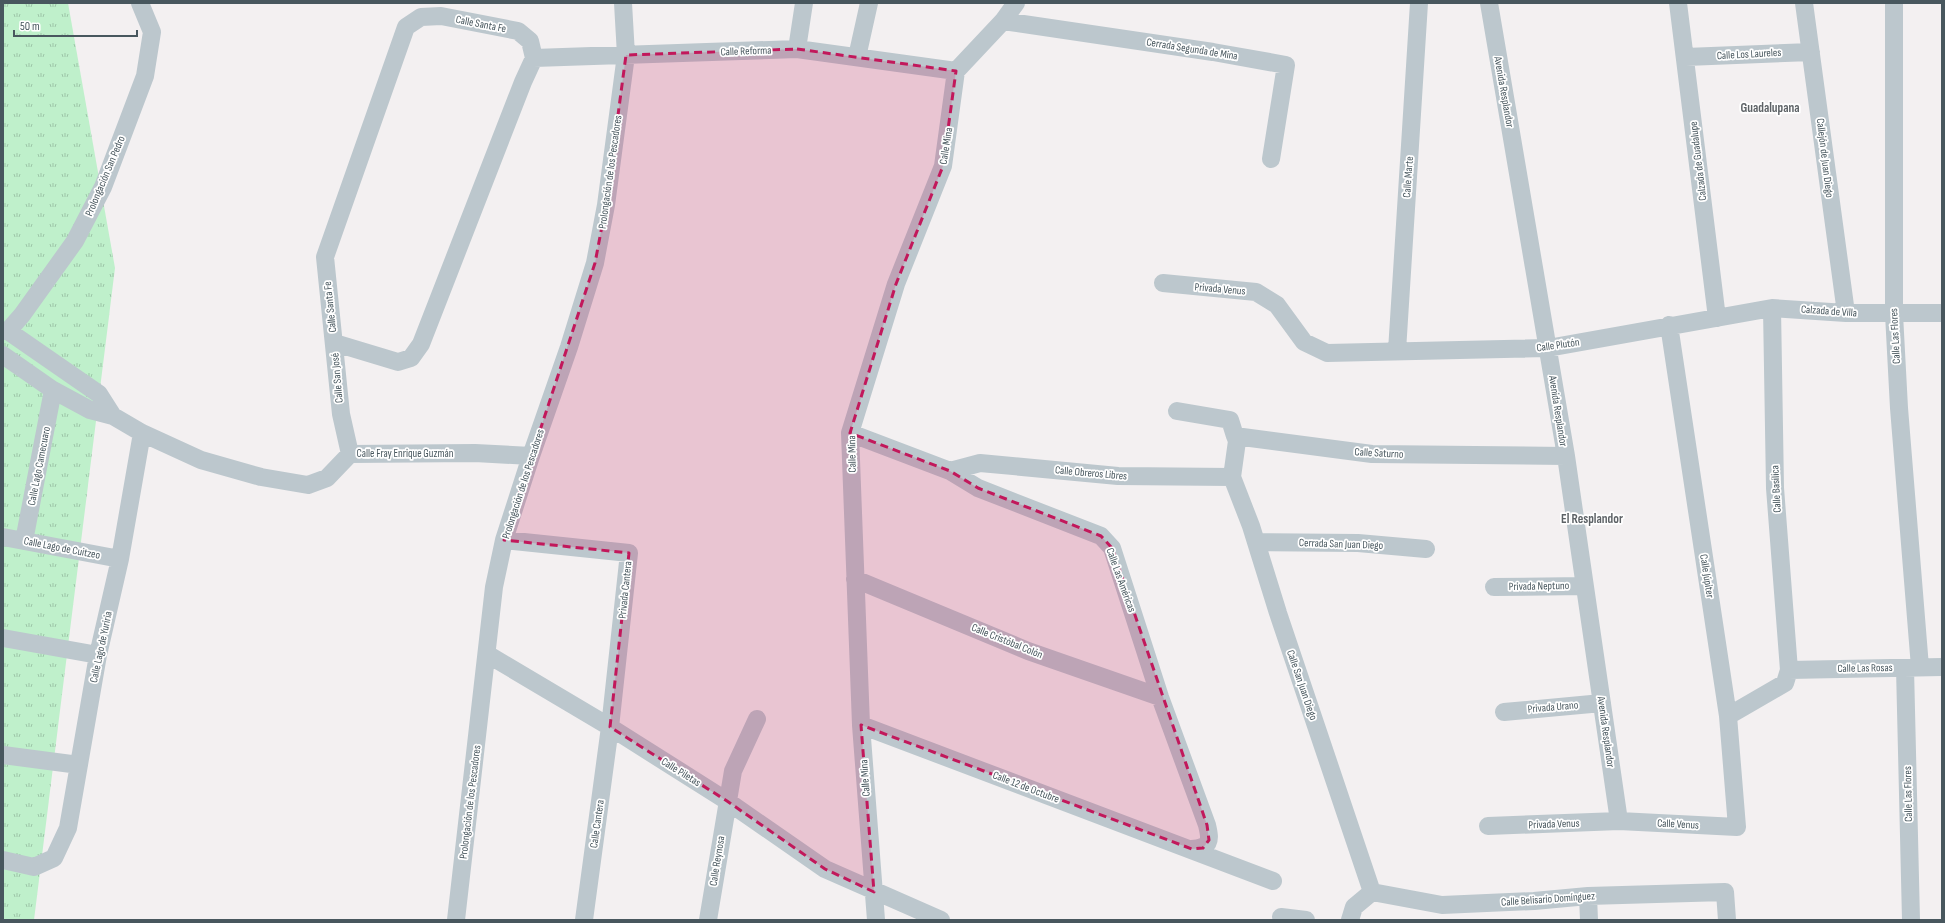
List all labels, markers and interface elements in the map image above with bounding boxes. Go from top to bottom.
scale bar [14,12,137,38]
street label: Calle Santa Fe [455,13,507,35]
text: 50 m [20,19,40,34]
street label: Cerrada Segunda de Mina [1145,35,1239,63]
street label: Calle Reforma [720,44,772,58]
street label: Calle Los Laureles [1716,46,1782,62]
street label: Avenida Resplandor [1491,55,1517,128]
district label: Guadalupana [1740,100,1800,116]
street label: Prolongación de los Pescadores [596,114,624,230]
street label: Callejón de Juan Diego [1814,118,1836,199]
street label: Calzada de Guadalupe [1687,121,1709,201]
street label: Calle Mina [937,127,955,165]
street label: Prolongación San Pedro [82,133,128,218]
street label: Calle Marte [1400,156,1416,198]
street label: Privada Venus [1194,280,1246,298]
street label: Calle Santa Fe [321,281,339,333]
street label: Calzada de Villa [1800,303,1858,319]
street label: Calle Las Flores [1887,308,1903,364]
street label: Calle Plutón [1536,335,1581,354]
street label: Calle San José [328,352,346,404]
street label: Avenida Resplandor [1546,374,1570,447]
street label: Calle Lago Camecuaro [25,425,53,507]
street label: Prolongación de los Pescadores [499,427,547,540]
street label: Calle Mina [845,435,859,473]
street label: Calle Saturno [1354,445,1404,461]
street label: Calle Fray Enrique Guzmán [357,447,454,460]
street label: Calle Obreros Libres [1054,463,1128,483]
street label: Calle Basílica [1768,465,1784,513]
district label: El Resplandor [1561,511,1623,527]
street label: Calle Lago de Cuitzeo [23,534,102,562]
street label: Cerrada San Juan Diego [1299,536,1384,552]
street label: Calle Las Américas [1103,546,1139,614]
street label: Calle Júpiter [1697,553,1717,599]
street label: Privada Cantera [616,561,634,619]
street label: Privada Neptuno [1509,579,1570,593]
street label: Calle Lago de Yuriria [87,610,115,684]
street label: Calle Cristóbal Colón [970,621,1045,661]
street label: Calle San Juan Diego [1284,648,1320,722]
street label: Calle Las Rosas [1837,661,1893,675]
street label: Avenida Resplandor [1594,695,1617,768]
street label: Privada Urano [1527,698,1579,716]
street label: Prolongación de los Pescadores [457,744,483,860]
street label: Calle Piletas [659,755,703,789]
street label: Calle Mina [857,759,873,797]
street label: Calle Las Flores [1901,766,1915,822]
street label: Calle 12 de Octubre [991,768,1061,806]
street label: Calle Cantera [587,799,607,849]
street label: Calle Venus [1657,816,1699,832]
street label: Privada Venus [1528,817,1580,831]
street label: Calle Reynosa [707,835,727,887]
street label: Calle Belisario Domínguez [1501,889,1595,909]

